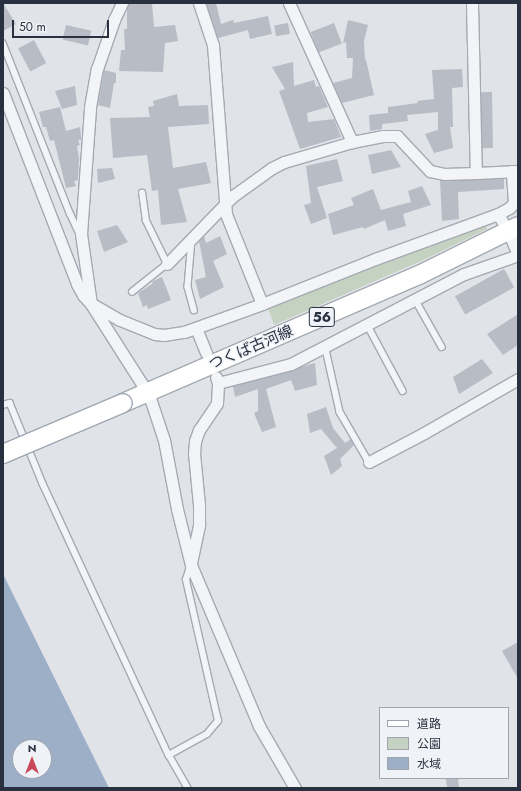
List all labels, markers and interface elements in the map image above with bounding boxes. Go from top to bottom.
scale bar [14,12,111,38]
text: 50 m [19,18,46,36]
road number: 56 [308,305,336,329]
street label: つくば古河線 [206,322,296,374]
legend [379,707,509,779]
text: 道路 [417,715,441,733]
text: 公園 [417,735,441,753]
north arrow [12,739,52,779]
text: N [28,740,36,756]
text: 水域 [417,755,441,773]

